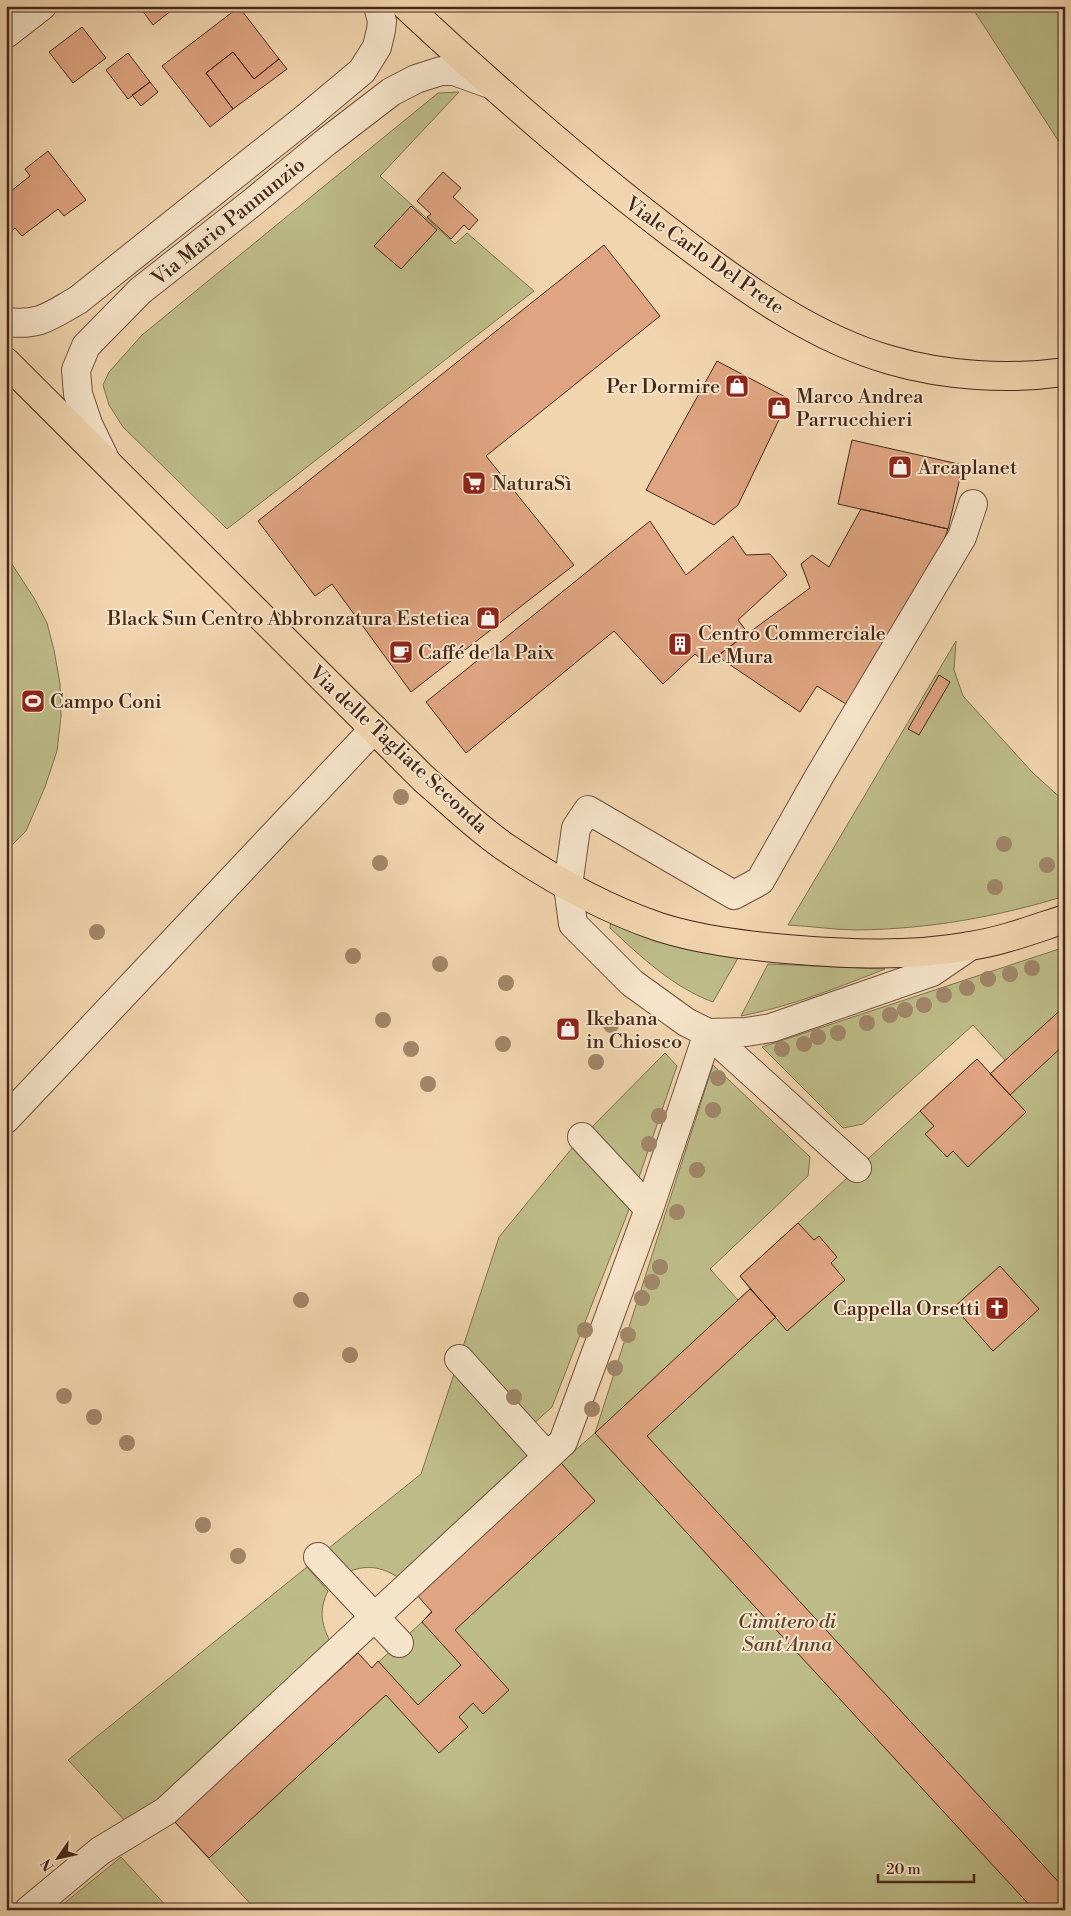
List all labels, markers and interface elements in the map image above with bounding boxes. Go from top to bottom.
street label: Via Mario Pannunzio [146,153,311,292]
street label: Viale Carlo Del Prete [619,191,788,321]
shop icon: Per Dormire [724,373,750,399]
place label: Per Dormire [606,375,720,400]
place label: Marco Andrea Parrucchieri [796,385,924,433]
shop icon: Marco Andrea Parrucchieri [766,395,792,421]
shop icon: Arcaplanet [887,454,913,480]
place label: Arcaplanet [917,456,1017,481]
supermarket icon: NaturaSì [461,470,487,496]
place label: NaturaSì [492,472,572,497]
shop icon: Black Sun Centro Abbronzatura Estetica [475,605,501,631]
place label: Black Sun Centro Abbronzatura Estetica [106,607,471,632]
place label: Centro Commerciale Le Mura [698,622,886,670]
building icon: Centro Commerciale Le Mura [667,631,693,657]
cafe icon: Caffé de la Paix [388,639,414,665]
place label: Caffé de la Paix [418,641,555,666]
street label: Via delle Tagliate Seconda [303,660,493,840]
sports icon: Campo Coni [20,688,46,714]
place label: Campo Coni [50,690,162,715]
place label: Ikebana in Chiosco [586,1007,682,1055]
shop icon: Ikebana in Chiosco [555,1016,581,1042]
church icon: Cappella Orsetti [984,1295,1010,1321]
place label: Cappella Orsetti [833,1297,980,1322]
park label: Cimitero di Sant'Anna [738,1610,837,1658]
north arrow [32,1834,82,1884]
scale bar [878,1851,975,1883]
text: N [37,1855,59,1874]
text: 20 m [886,1860,921,1879]

